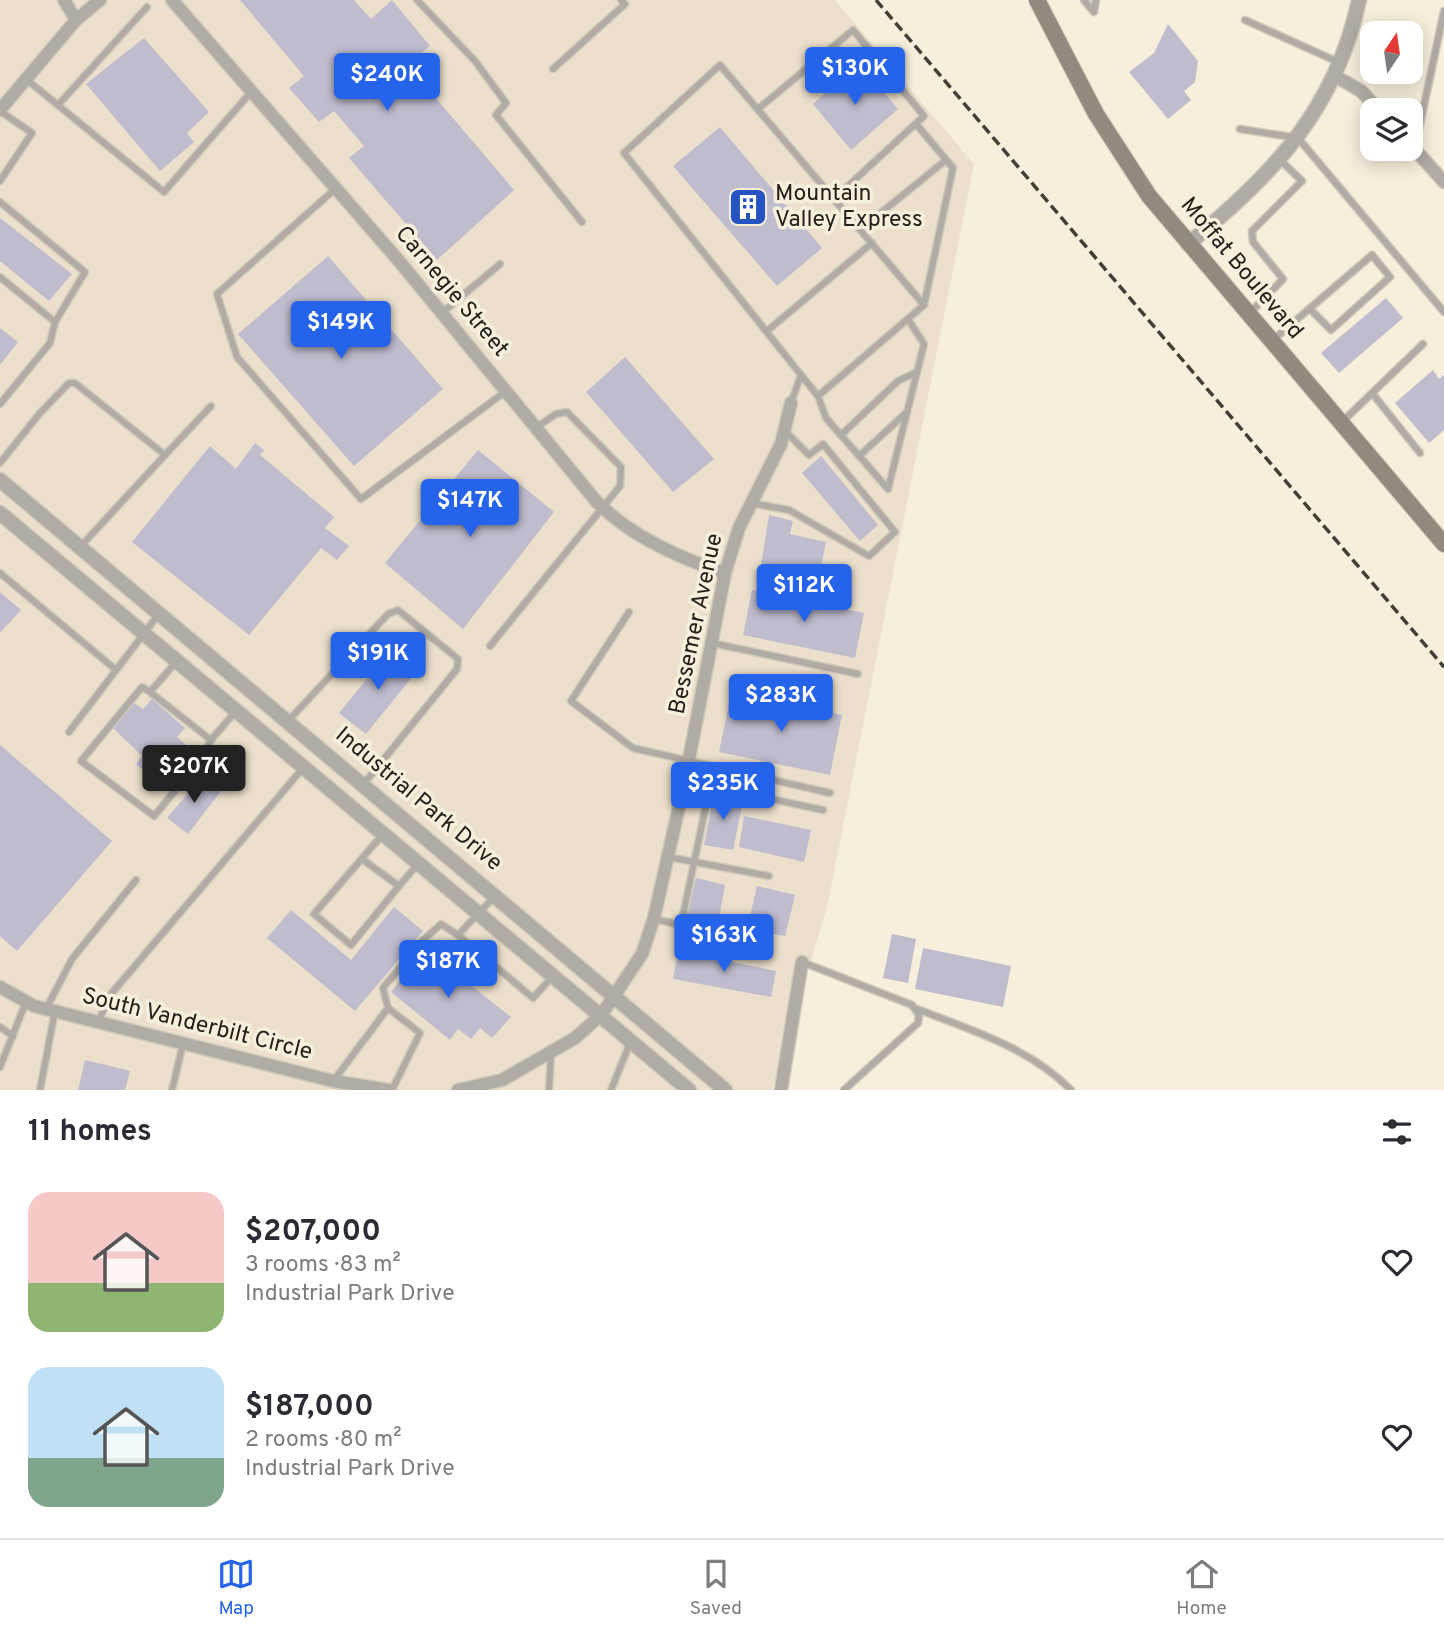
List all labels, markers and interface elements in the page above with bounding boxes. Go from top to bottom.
north arrow [1360,21,1423,84]
map controls [1360,21,1423,161]
pin: $130K [806,48,904,107]
pin: $240K [338,54,436,113]
text: $130K [821,55,889,84]
text: $240K [350,61,424,90]
button: layers [1360,98,1423,161]
place label: Mountain Valley Express [775,180,923,235]
building icon: Mountain Valley Express [727,186,769,228]
street label: Moffat Boulevard [1173,192,1309,346]
street label: Carnegie Street [388,221,514,363]
pin: $149K [292,302,390,361]
text: $149K [307,309,375,338]
pin: $147K [421,480,519,539]
text: $147K [437,487,503,516]
street label: Bessemer Avenue [664,531,730,717]
pin: $112K [755,564,853,624]
text: $112K [773,572,835,601]
pin: $191K [329,632,427,692]
text: $191K [347,640,409,669]
pin: $283K [732,674,830,734]
text: $283K [745,682,817,711]
street label: Industrial Park Drive [328,722,508,878]
pin: $207K [145,746,243,805]
text: $207K [158,753,230,782]
pin: $235K [674,762,772,822]
text: $235K [687,770,759,799]
pin: $163K [675,914,773,974]
text: $163K [690,922,758,951]
pin: $187K [399,940,497,1000]
text: $187K [415,948,481,977]
street label: South Vanderbilt Circle [79,982,315,1068]
icon: filters [1378,1113,1416,1151]
text: 11 homes [28,1114,152,1151]
text: $207,000 [245,1214,381,1251]
icon: home [84,1220,168,1304]
icon: heart [1378,1243,1416,1281]
text: 3 rooms · 83 m² [245,1251,401,1280]
text: Industrial Park Drive [245,1280,455,1309]
text: $187,000 [245,1389,374,1426]
icon: home [84,1395,168,1479]
icon: heart [1378,1418,1416,1456]
text: 2 rooms · 80 m² [245,1426,402,1455]
text: Industrial Park Drive [245,1455,455,1484]
tab: Map [217,1555,255,1621]
tab: Saved [690,1555,742,1621]
tab: Home [1176,1555,1227,1621]

